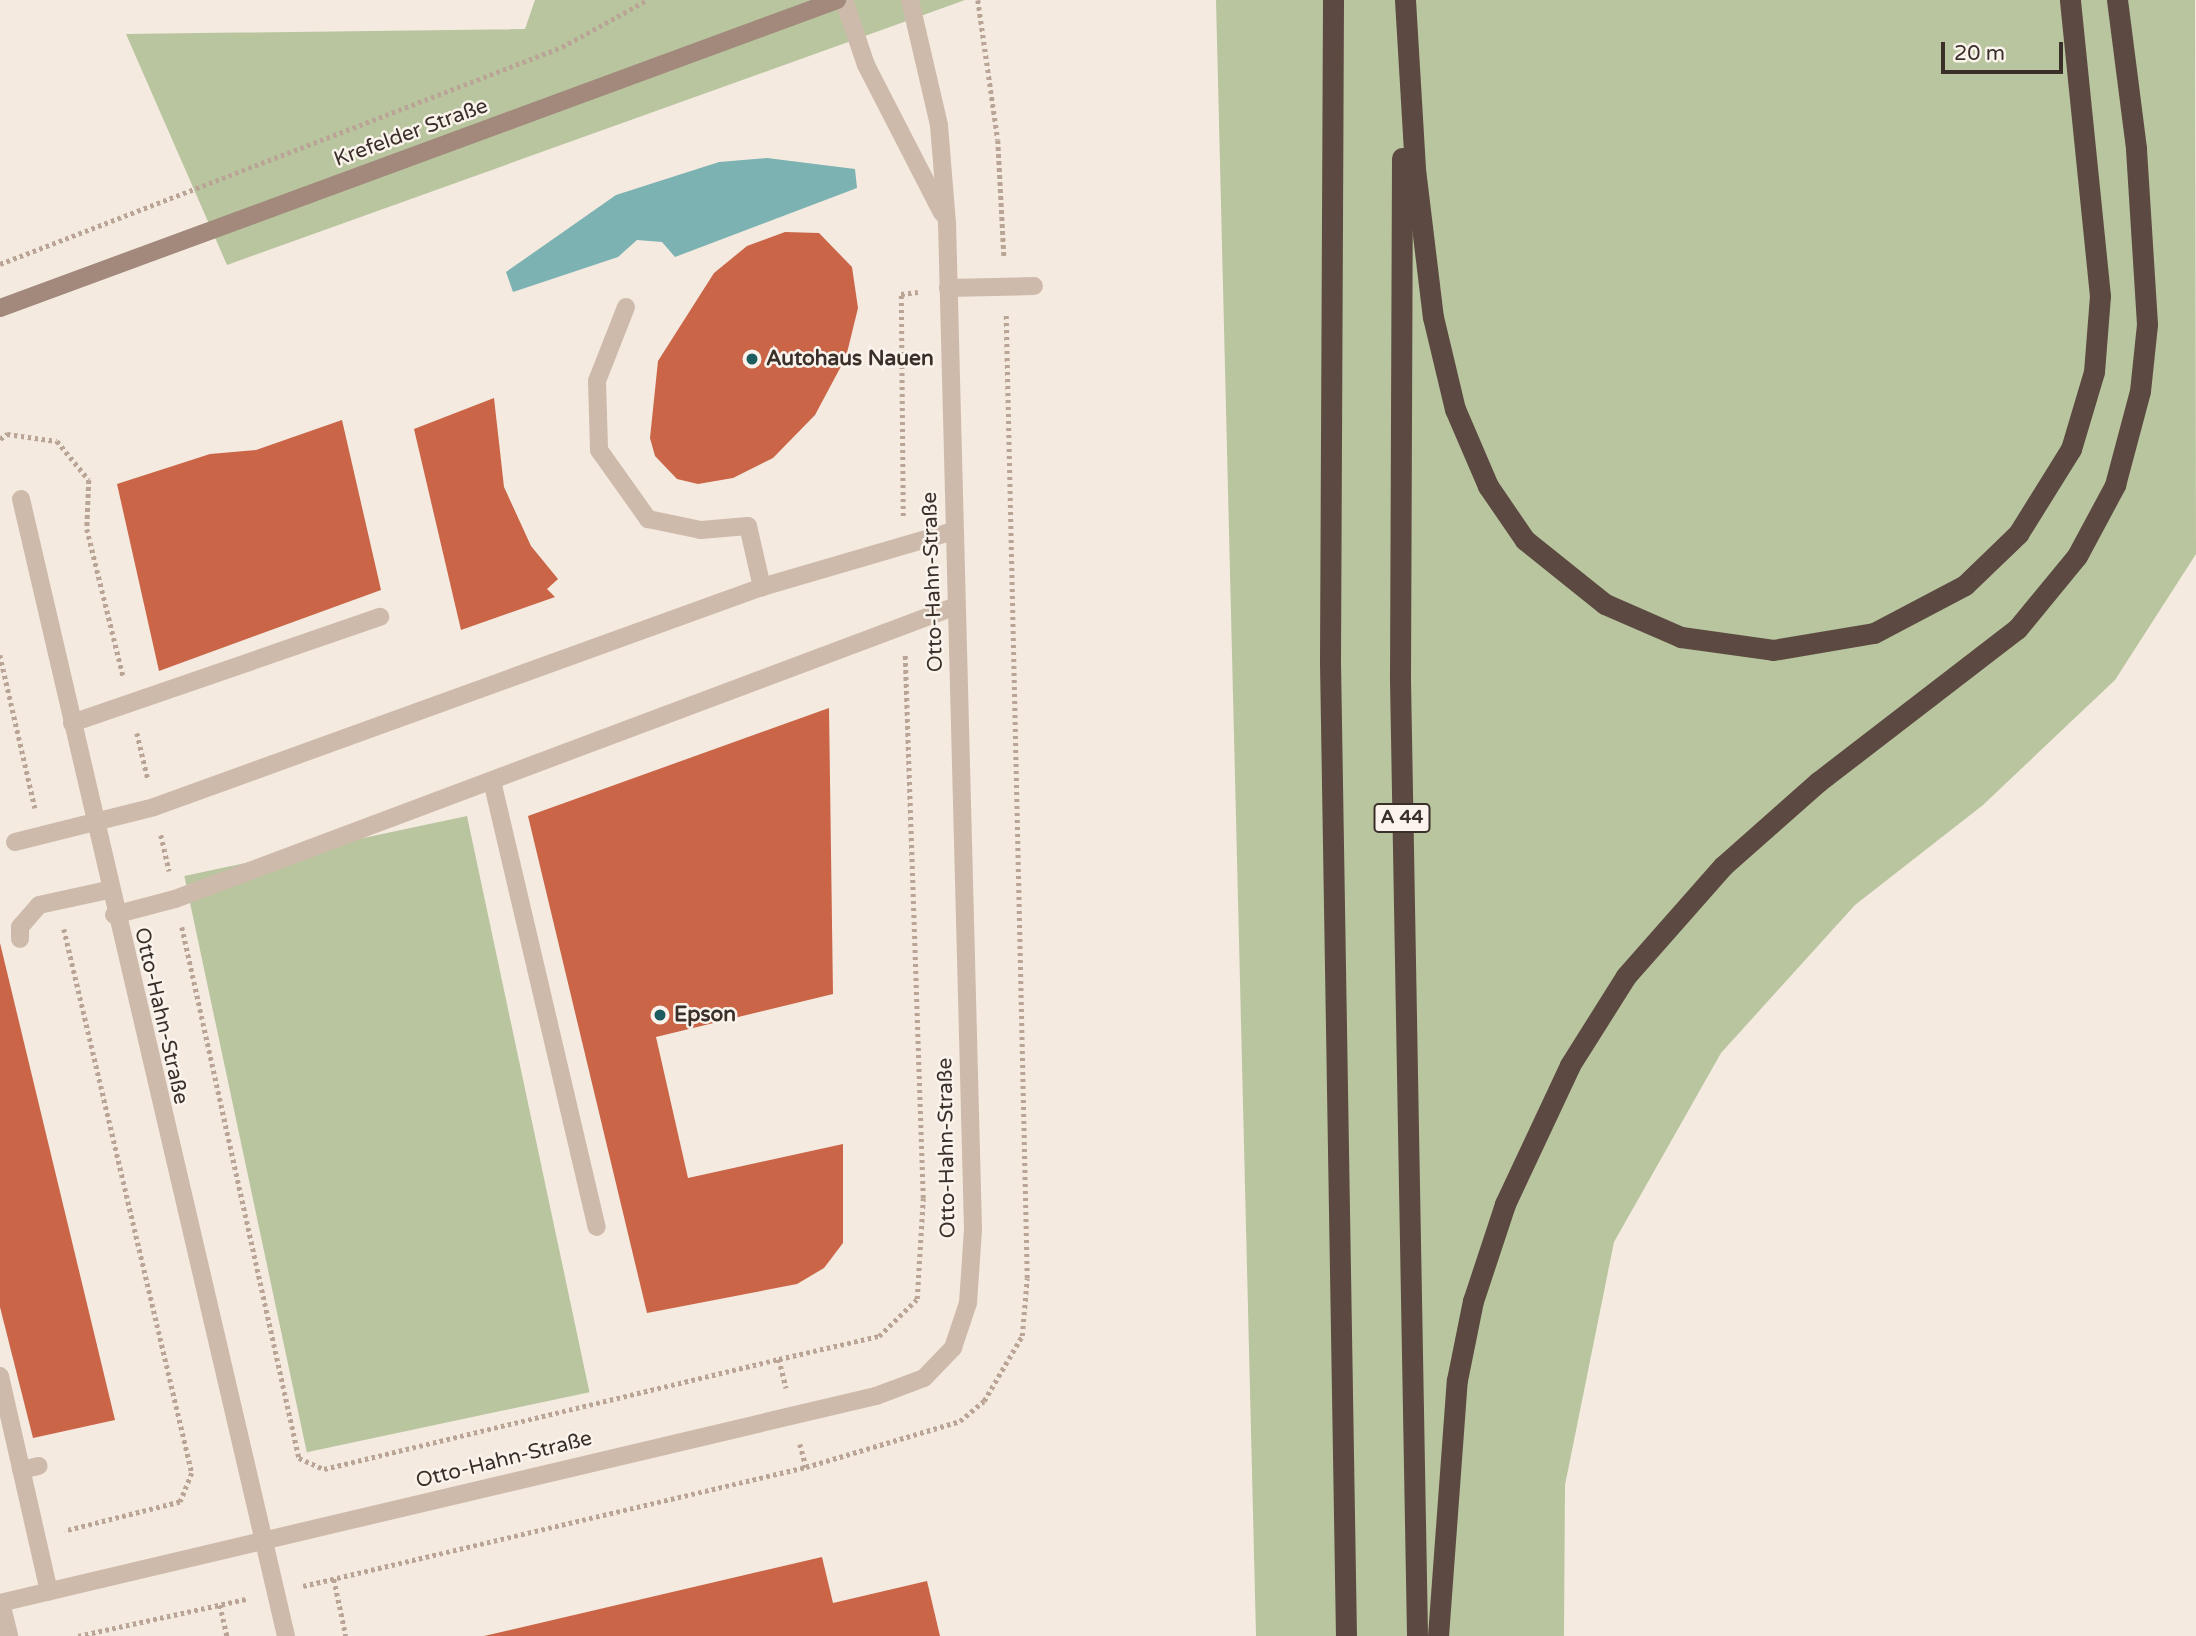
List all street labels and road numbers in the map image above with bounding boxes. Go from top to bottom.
street label: Krefelder Straße [331,93,491,173]
street label: Otto-Hahn-Straße [917,491,949,673]
road number: A 44 [1372,803,1432,834]
street label: Otto-Hahn-Straße [128,925,194,1107]
street label: Otto-Hahn-Straße [933,1057,961,1239]
street label: Otto-Hahn-Straße [413,1426,595,1494]

